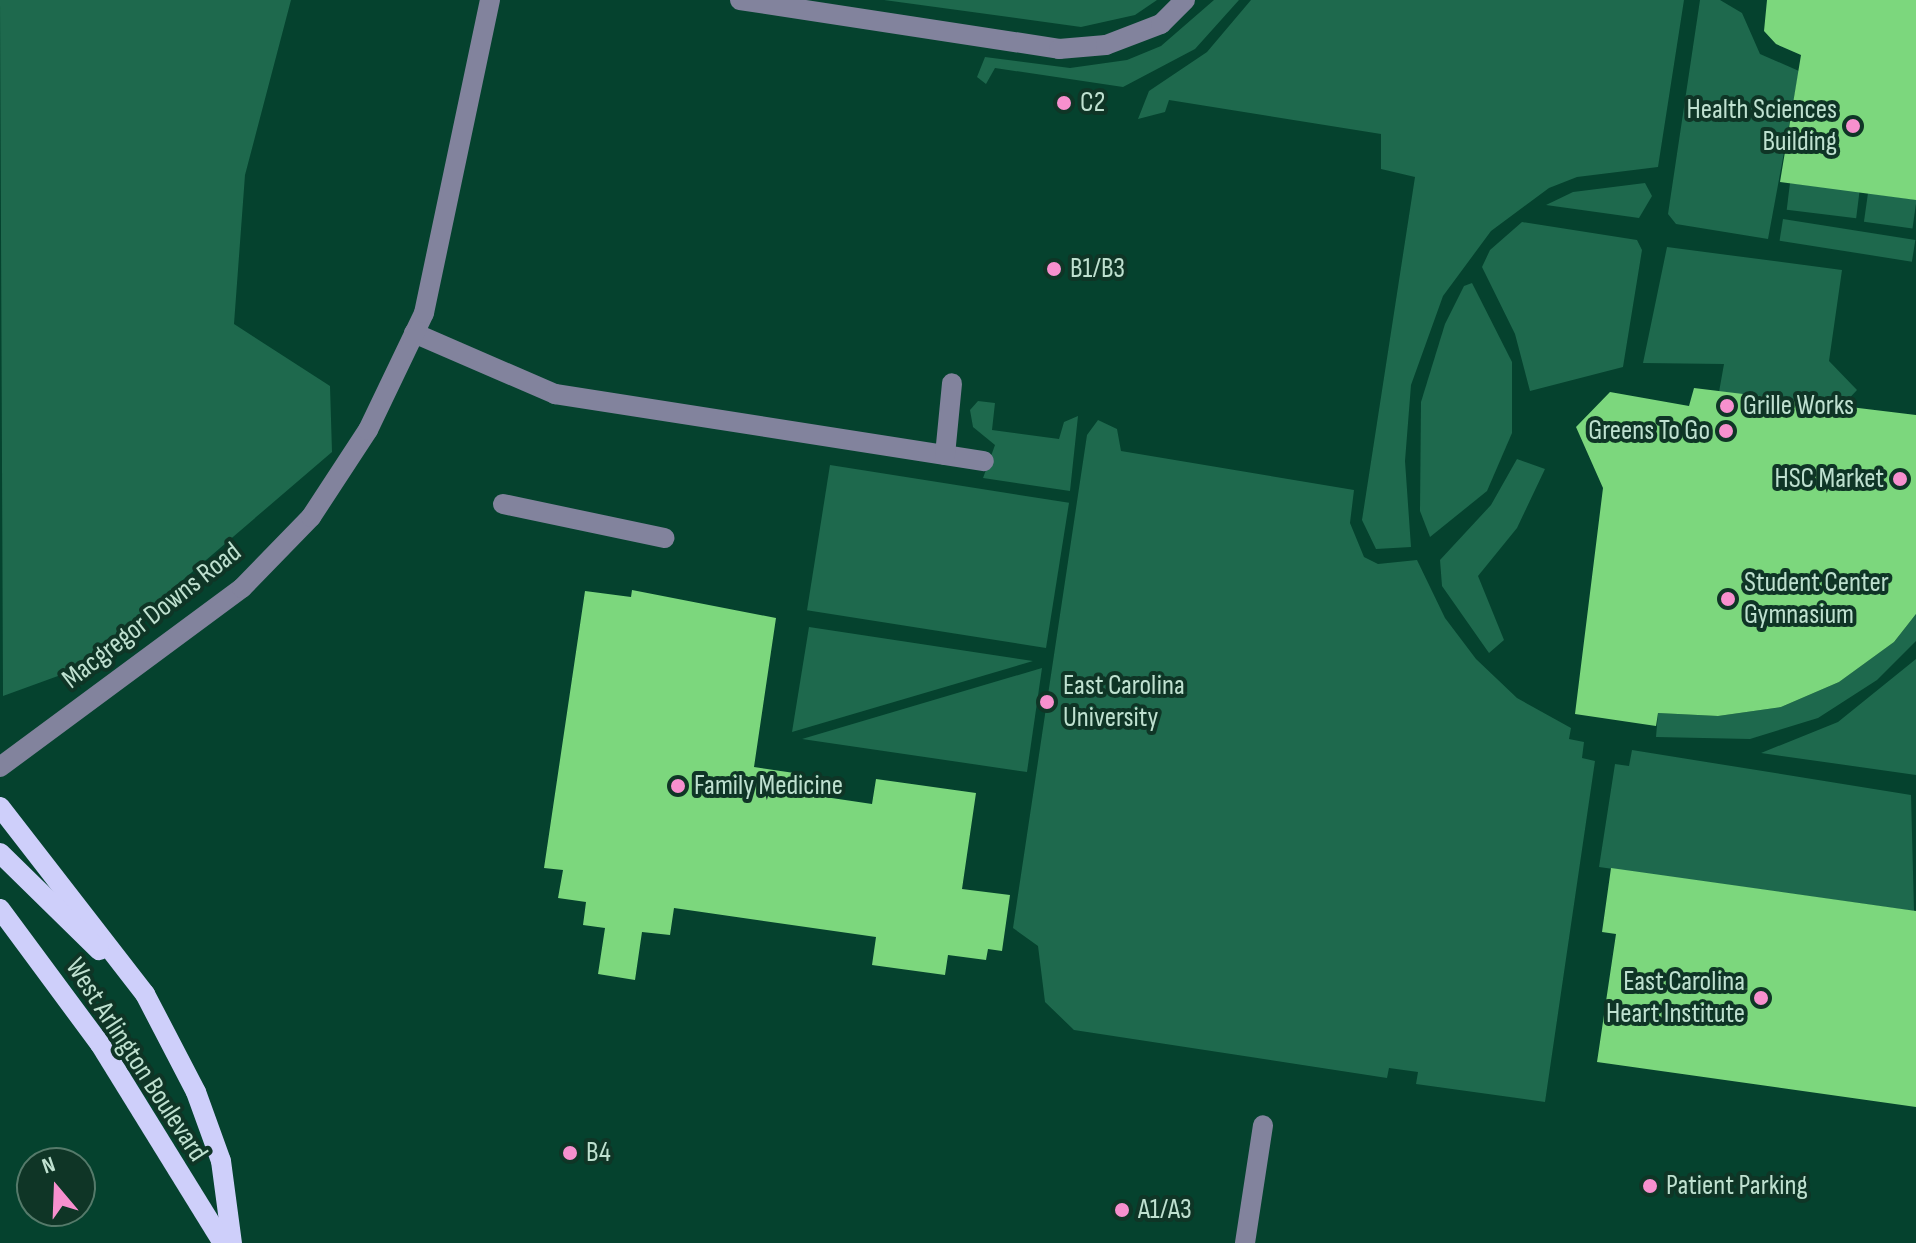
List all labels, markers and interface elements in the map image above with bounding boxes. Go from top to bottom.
place label: C2 [1080,86,1105,120]
place label: Health Sciences Building [1687,93,1837,159]
marker: C2 [1055,94,1073,112]
marker: Health Sciences Building [1844,117,1862,135]
place label: B1/B3 [1070,252,1125,286]
marker: B1/B3 [1045,260,1063,278]
place label: Grille Works [1743,389,1854,423]
marker: Grille Works [1718,397,1736,415]
place label: Greens To Go [1588,414,1710,448]
marker: Greens To Go [1717,422,1735,440]
place label: HSC Market [1774,462,1884,496]
marker: HSC Market [1891,470,1909,488]
street label: Macgregor Downs Road [56,536,248,696]
place label: Student Center Gymnasium [1744,566,1889,632]
marker: Student Center Gymnasium [1719,590,1737,608]
place label: East Carolina University [1063,669,1185,735]
marker: East Carolina University [1038,693,1056,711]
place label: Family Medicine [694,769,843,803]
marker: Family Medicine [669,777,687,795]
street label: West Arlington Boulevard [58,952,214,1168]
place label: East Carolina Heart Institute [1606,965,1745,1031]
marker: East Carolina Heart Institute [1752,989,1770,1007]
place label: B4 [586,1136,611,1170]
marker: B4 [561,1144,579,1162]
north arrow [16,1147,96,1227]
text: N [39,1151,59,1180]
place label: Patient Parking [1666,1169,1808,1203]
marker: Patient Parking [1641,1177,1659,1195]
place label: A1/A3 [1138,1193,1192,1227]
marker: A1/A3 [1113,1201,1131,1219]

